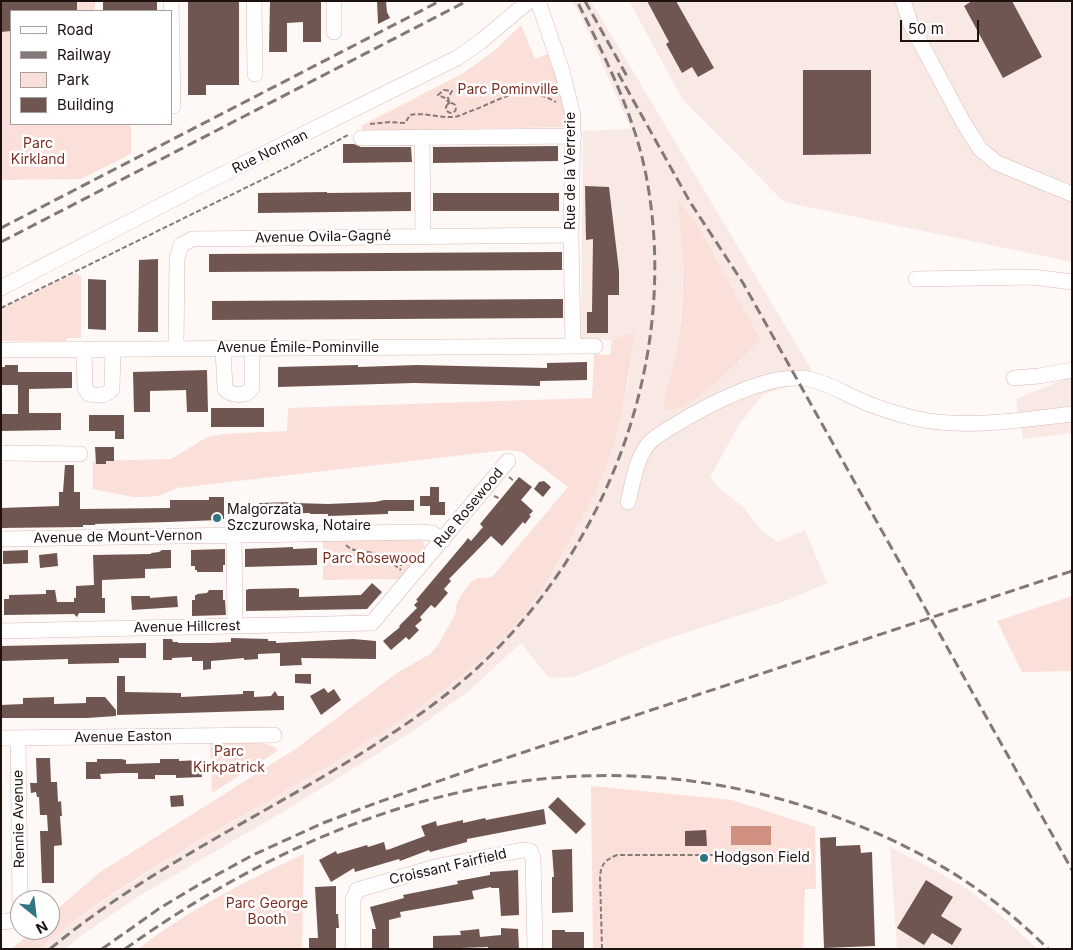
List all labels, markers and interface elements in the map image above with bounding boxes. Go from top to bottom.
legend [10,10,172,125]
scale bar [903,10,982,42]
text: 50 m [908,19,944,38]
text: Road [57,20,93,39]
text: Railway [57,45,111,64]
text: Park [57,70,89,89]
park label: Parc Pominville [458,82,558,98]
text: Building [57,95,114,114]
street label: Rue de la Verrerie [563,112,579,230]
street label: Rue Norman [229,126,311,178]
park label: Parc Kirkland [11,136,65,168]
street label: Avenue Ovila-Gagné [255,227,391,247]
street label: Avenue Émile-Pominville [217,340,379,356]
street label: Rue Rosewood [431,465,507,551]
place label: Malgorzata Szczurowska, Notaire [227,502,371,534]
marker: Malgorzata Szczurowska, Notaire [211,512,223,524]
street label: Avenue de Mount-Vernon [33,527,203,547]
park label: Parc Rosewood [323,551,425,567]
street label: Avenue Hillcrest [133,618,241,636]
street label: Avenue Easton [74,728,172,746]
park label: Parc Kirkpatrick [193,744,265,776]
street label: Rennie Avenue [10,770,28,868]
street label: Croissant Fairfield [388,845,508,889]
place label: Hodgson Field [714,850,810,866]
marker: Hodgson Field [698,852,710,864]
north arrow [10,890,60,940]
park label: Parc George Booth [226,896,308,929]
text: N [33,918,51,938]

